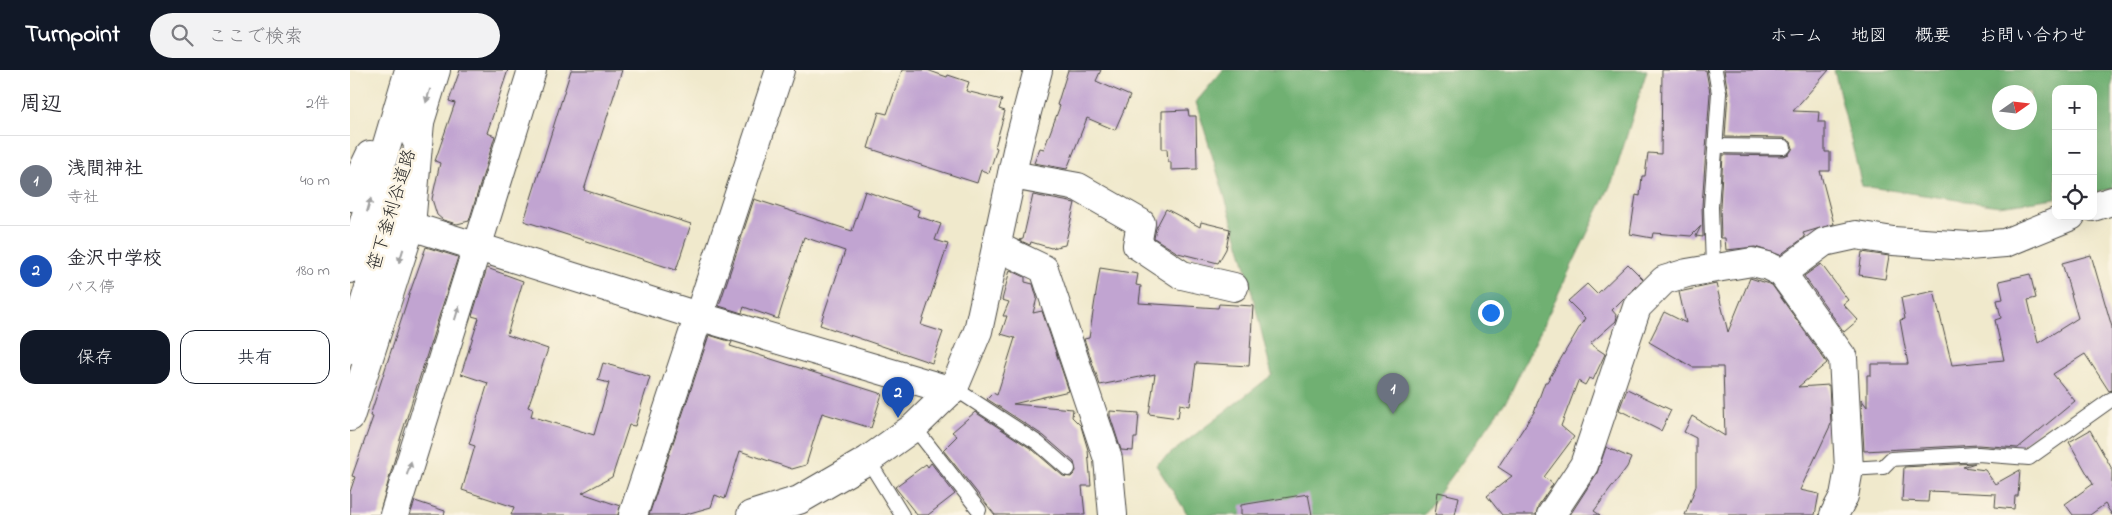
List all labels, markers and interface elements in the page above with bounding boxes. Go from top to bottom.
search box [150,13,500,58]
text: Turnpoint [25,18,120,53]
icon: search [168,21,196,49]
text: ここで検索 [208,24,303,51]
text: ホーム [1770,24,1823,50]
text: 地図 [1851,24,1887,50]
text: 概要 [1915,24,1951,50]
text: お問い合わせ [1979,24,2087,50]
north arrow [1992,85,2037,130]
map controls [2052,85,2097,220]
button: + [2052,85,2097,130]
one-way arrow [424,89,432,104]
text: 周辺 [20,90,62,120]
text: 2件 [306,92,330,116]
button: − [2052,130,2097,175]
street label: 笹下釜利谷道路 [362,146,424,274]
text: 浅間神社 [67,156,143,183]
text: 1 [33,169,39,193]
text: 40 m [300,169,330,193]
button: locate [2052,175,2097,220]
text: 寺社 [67,186,99,210]
one-way arrow [365,198,373,213]
text: 金沢中学校 [67,246,162,273]
one-way arrow [396,249,404,264]
text: 2 [32,259,40,283]
text: 180 m [296,259,330,283]
text: バス停 [67,276,115,300]
your location [1478,300,1504,326]
one-way arrow [454,306,462,321]
button: 保存 [20,330,170,384]
button: 共有 [180,330,330,384]
pin: 1 [1377,373,1409,414]
pin: 2 [882,377,914,418]
one-way arrow [405,461,413,476]

